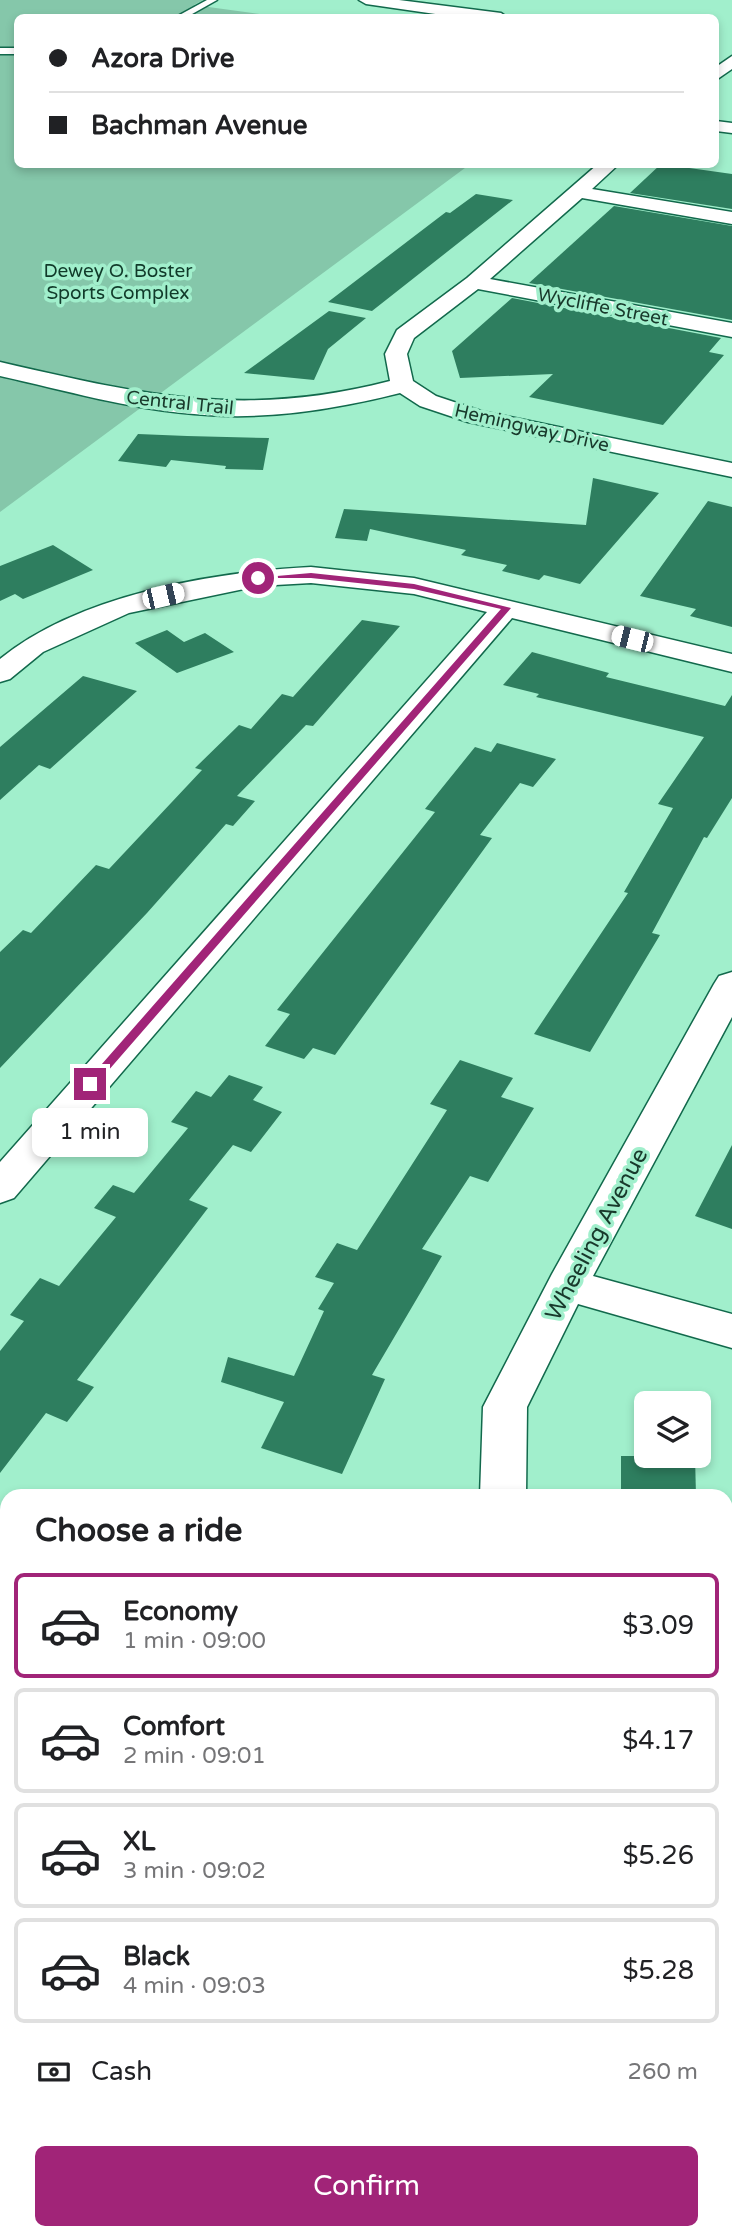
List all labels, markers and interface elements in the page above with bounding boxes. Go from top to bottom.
text: Azora Drive [91,43,235,74]
text: Bachman Avenue [91,110,307,141]
park label: Dewey O. Boster Sports Complex [44,260,193,304]
street label: Wycliffe Street [536,284,670,330]
street label: Central Trail [125,386,235,420]
street label: Hemingway Drive [452,399,611,456]
route start [242,562,274,594]
car [141,581,186,611]
car [610,624,655,654]
route end [74,1068,106,1100]
callout: 1 min [32,1108,148,1158]
text: 1 min [59,1118,121,1146]
street label: Wheeling Avenue [540,1143,654,1326]
map controls [634,1391,711,1468]
button: layers [634,1391,711,1468]
text: Choose a ride [35,1512,242,1550]
icon: car [39,1594,102,1657]
text: Economy [123,1596,238,1627]
text: $3.09 [622,1610,694,1641]
text: 1 min · 09:00 [123,1627,266,1655]
icon: car [39,1709,102,1772]
text: Comfort [123,1711,225,1742]
text: $4.17 [622,1725,694,1756]
text: 2 min · 09:01 [123,1742,266,1770]
icon: car [39,1824,102,1887]
text: XL [123,1826,155,1857]
text: $5.26 [622,1840,694,1871]
text: 3 min · 09:02 [123,1857,266,1885]
icon: car [39,1939,102,2002]
text: Black [123,1941,190,1972]
text: $5.28 [622,1955,694,1986]
text: 4 min · 09:03 [123,1972,266,2000]
icon: cash [35,2053,73,2091]
text: Cash [91,2056,152,2087]
text: 260 m [628,2058,698,2086]
button: Confirm [35,2146,698,2226]

